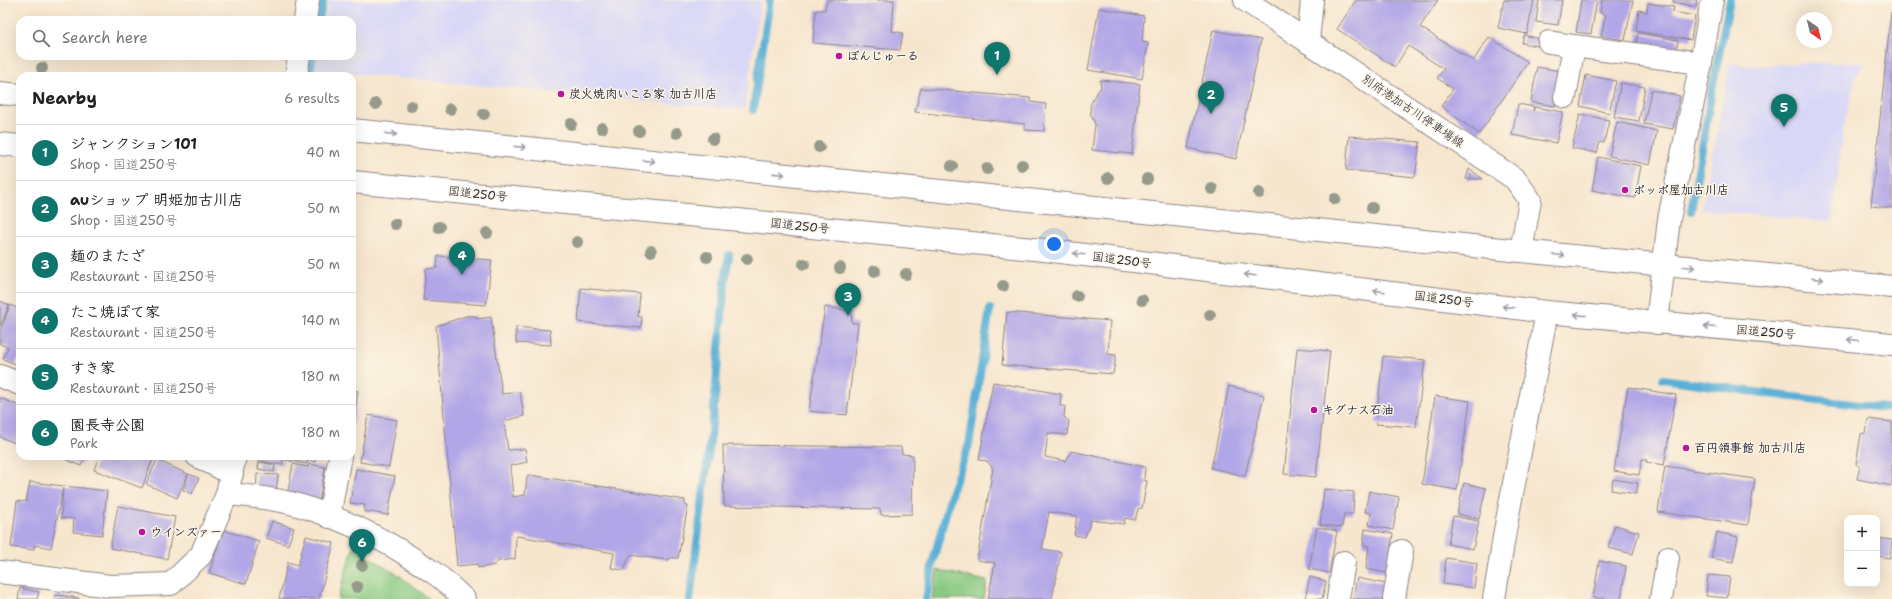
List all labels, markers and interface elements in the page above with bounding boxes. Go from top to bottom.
north arrow [1796,12,1832,48]
search box [16,16,356,60]
icon: search [30,27,52,49]
text: Search here [62,28,148,48]
pin: 1 [984,42,1010,75]
place label: ぼんじゅーる [847,48,919,64]
marker: ぼんじゅーる [834,51,844,61]
street label: 別府港加古川停車場線 [1359,71,1467,151]
pin: 2 [1198,81,1224,114]
place label: 炭火焼肉いこる家 加古川店 [569,86,717,102]
text: Nearby [32,87,97,109]
marker: 炭火焼肉いこる家 加古川店 [556,89,566,99]
text: 6 results [284,90,340,107]
pin: 5 [1771,94,1797,127]
one-way arrow [384,130,397,138]
text: ジャンクション101 [70,134,197,154]
text: 1 [42,144,48,161]
text: 40 m [306,144,340,161]
one-way arrow [513,144,526,151]
text: Shop · 国道250号 [70,156,178,173]
one-way arrow [642,157,655,165]
one-way arrow [772,171,785,178]
place label: ポッポ屋加古川店 [1633,182,1729,198]
street label: 国道250号 [447,183,509,205]
marker: ポッポ屋加古川店 [1620,185,1630,195]
text: auショップ 明姫加古川店 [70,190,243,210]
text: 2 [40,200,50,217]
text: 50 m [307,200,340,217]
text: Shop · 国道250号 [70,212,178,229]
street label: 国道250号 [769,215,831,237]
your location [1044,234,1064,254]
pin: 4 [449,242,475,275]
text: 麺のまたざ [70,246,145,266]
street label: 国道250号 [1091,248,1153,272]
one-way arrow [1073,250,1086,258]
one-way arrow [1552,251,1565,258]
text: 3 [40,256,50,273]
text: 50 m [307,256,340,273]
one-way arrow [1682,263,1695,270]
text: Restaurant · 国道250号 [70,268,217,285]
one-way arrow [1244,271,1257,279]
one-way arrow [1811,276,1824,283]
pin: 3 [835,283,861,316]
one-way arrow [1373,287,1386,295]
street label: 国道250号 [1413,287,1475,311]
text: たこ焼ぽて家 [70,302,160,322]
one-way arrow [1502,303,1515,311]
text: 4 [40,312,50,329]
text: 140 m [301,312,340,329]
one-way arrow [1574,312,1587,319]
street label: 国道250号 [1736,321,1796,343]
text: Restaurant · 国道250号 [70,324,217,341]
one-way arrow [1704,324,1717,331]
one-way arrow [1847,337,1860,344]
text: すき家 [70,358,115,378]
text: 5 [41,368,49,385]
text: 180 m [301,368,340,385]
text: Restaurant · 国道250号 [70,380,217,397]
place label: キグナス石油 [1322,402,1394,418]
marker: キグナス石油 [1309,405,1319,415]
text: 園長寺公園 [70,415,145,435]
text: 6 [40,424,50,441]
text: 180 m [301,424,340,441]
text: Park [70,435,98,452]
place label: 百円領事館 加古川店 [1694,440,1806,456]
marker: 百円領事館 加古川店 [1681,443,1691,453]
map controls [1844,515,1880,587]
button: + [1844,515,1880,551]
place label: ウインズァー [150,524,222,540]
marker: ウインズァー [137,527,147,537]
pin: 6 [349,529,375,562]
button: − [1844,551,1880,587]

